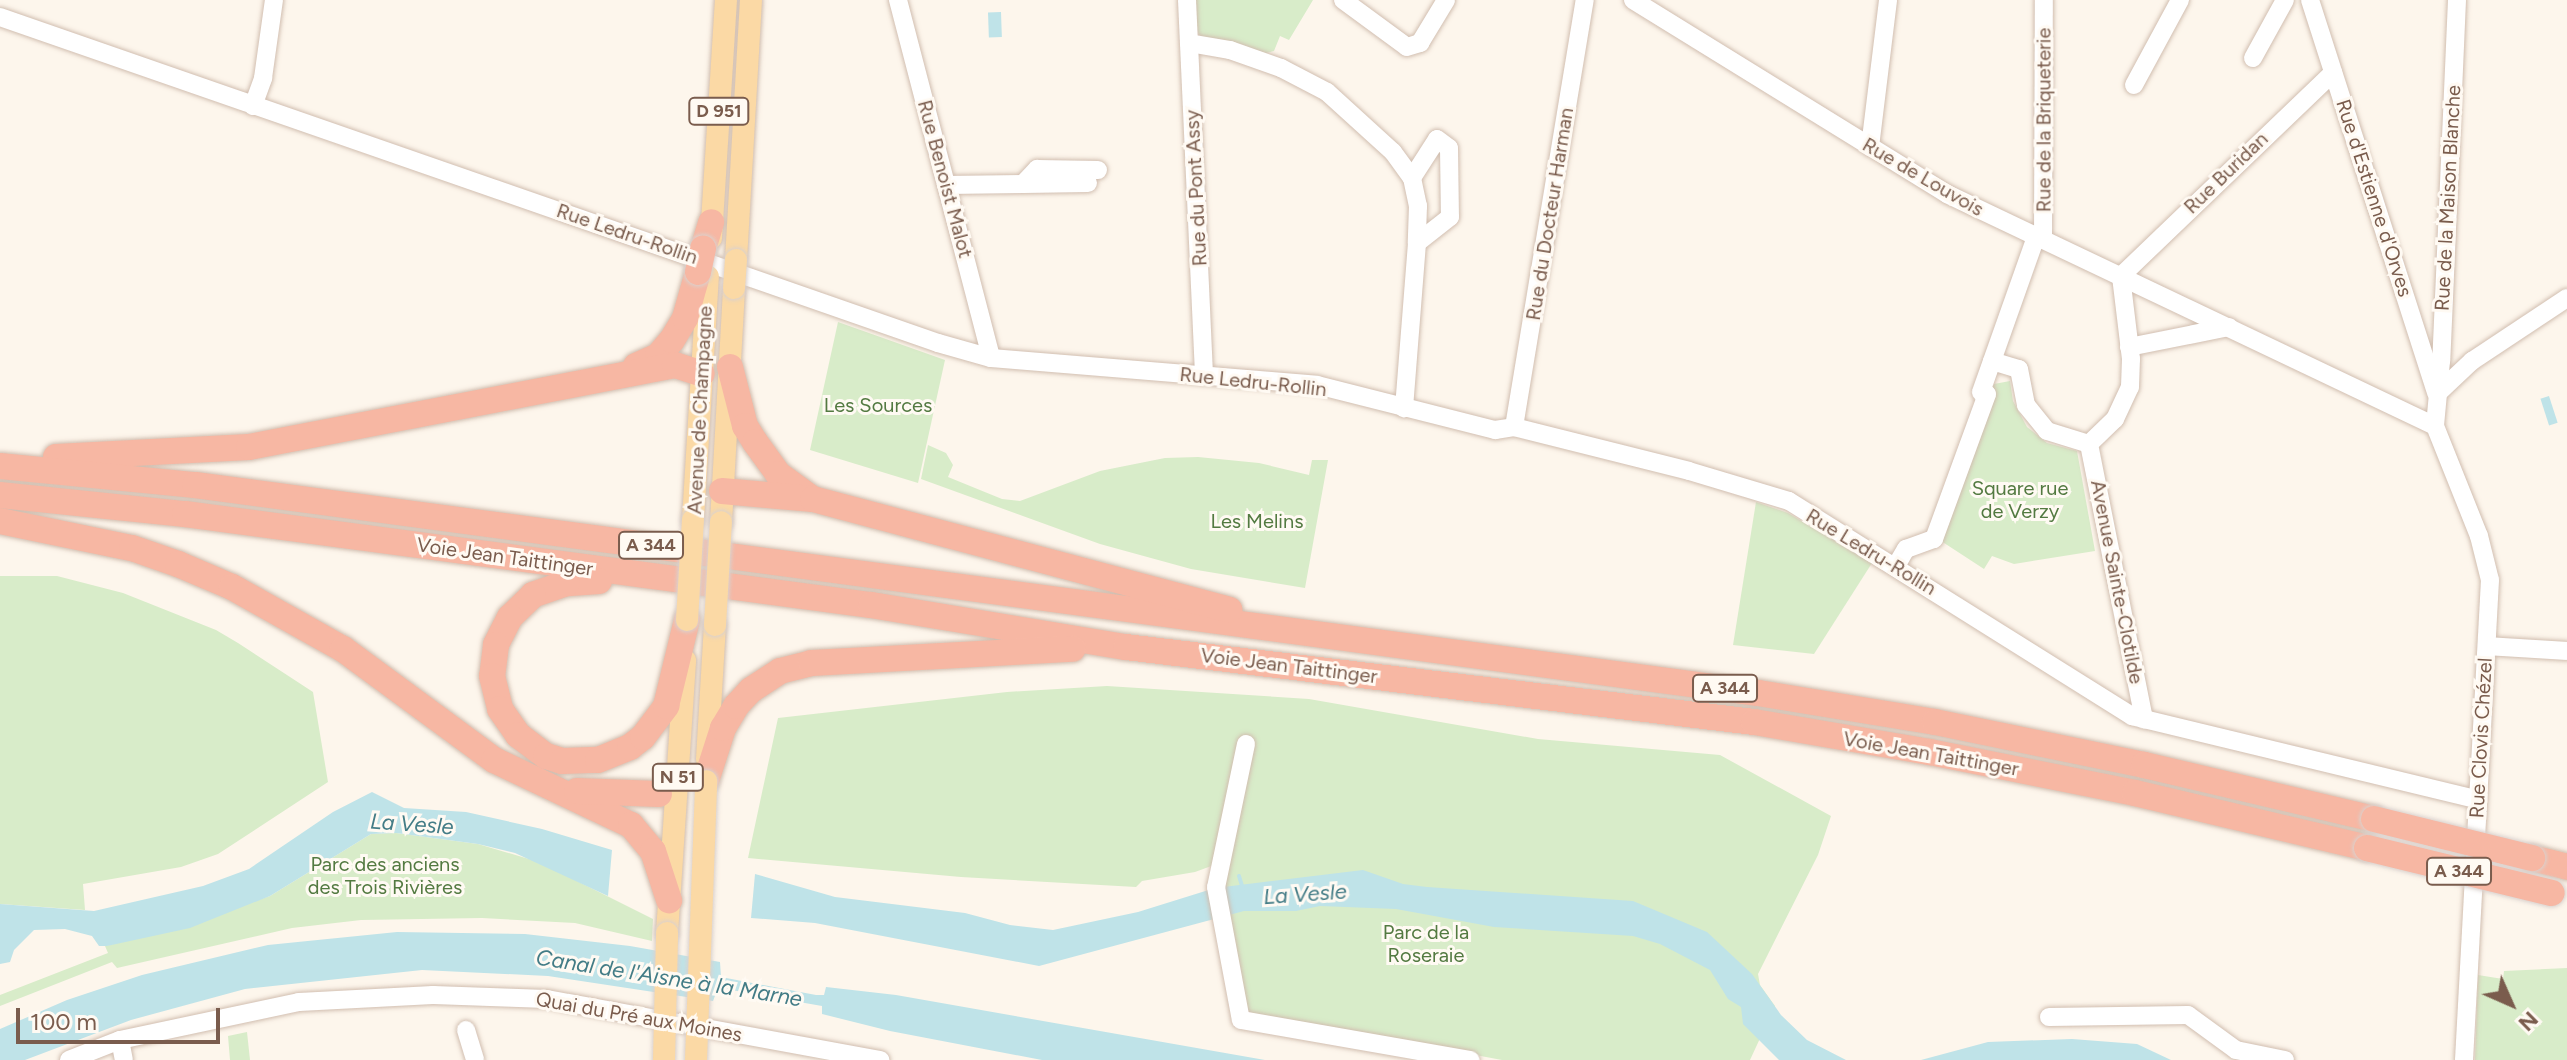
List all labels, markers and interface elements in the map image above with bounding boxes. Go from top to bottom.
street label: Rue de la Briqueterie [2032,28,2056,212]
street label: Rue de la Maison Blanche [2430,84,2466,312]
street label: Rue d'Estienne d'Orves [2331,96,2417,300]
road number: D 951 [687,97,751,125]
street label: Rue Benoist Malot [912,97,978,261]
street label: Rue du Docteur Harman [1521,106,1579,322]
street label: Rue du Pont Assy [1180,109,1212,267]
street label: Rue Buridan [2179,127,2273,219]
street label: Rue de Louvois [1858,133,1988,221]
street label: Rue Ledru-Rollin [553,199,701,269]
street label: Avenue de Champagne [683,305,717,515]
street label: Rue Ledru-Rollin [1178,362,1328,402]
park label: Les Sources [824,393,932,417]
park label: Square rue de Verzy [1972,476,2068,523]
street label: Avenue Sainte-Clotilde [2085,478,2149,686]
street label: Rue Ledru-Rollin [1802,504,1940,600]
park label: Les Melins [1211,509,1303,533]
road number: A 344 [617,531,685,559]
street label: Voie Jean Taittinger [415,533,595,581]
street label: Voie Jean Taittinger [1199,643,1379,689]
street label: Rue Clovis Chézel [2465,657,2497,819]
road number: A 344 [1691,674,1759,702]
street label: Voie Jean Taittinger [1841,727,2021,781]
road number: N 51 [650,763,706,791]
water label: La Vesle [369,808,455,840]
park label: Parc des anciens des Trois Rivières [308,853,462,900]
road number: A 344 [2425,857,2493,885]
water label: La Vesle [1262,878,1348,910]
park label: Parc de la Roseraie [1383,921,1469,968]
water label: Canal de l'Aisne à la Marne [534,944,804,1012]
north arrow [2471,964,2551,1044]
street label: Quai du Pré aux Moines [534,987,744,1047]
scale bar [20,992,224,1042]
text: N [2513,1006,2544,1037]
text: 100 m [30,1007,97,1036]

